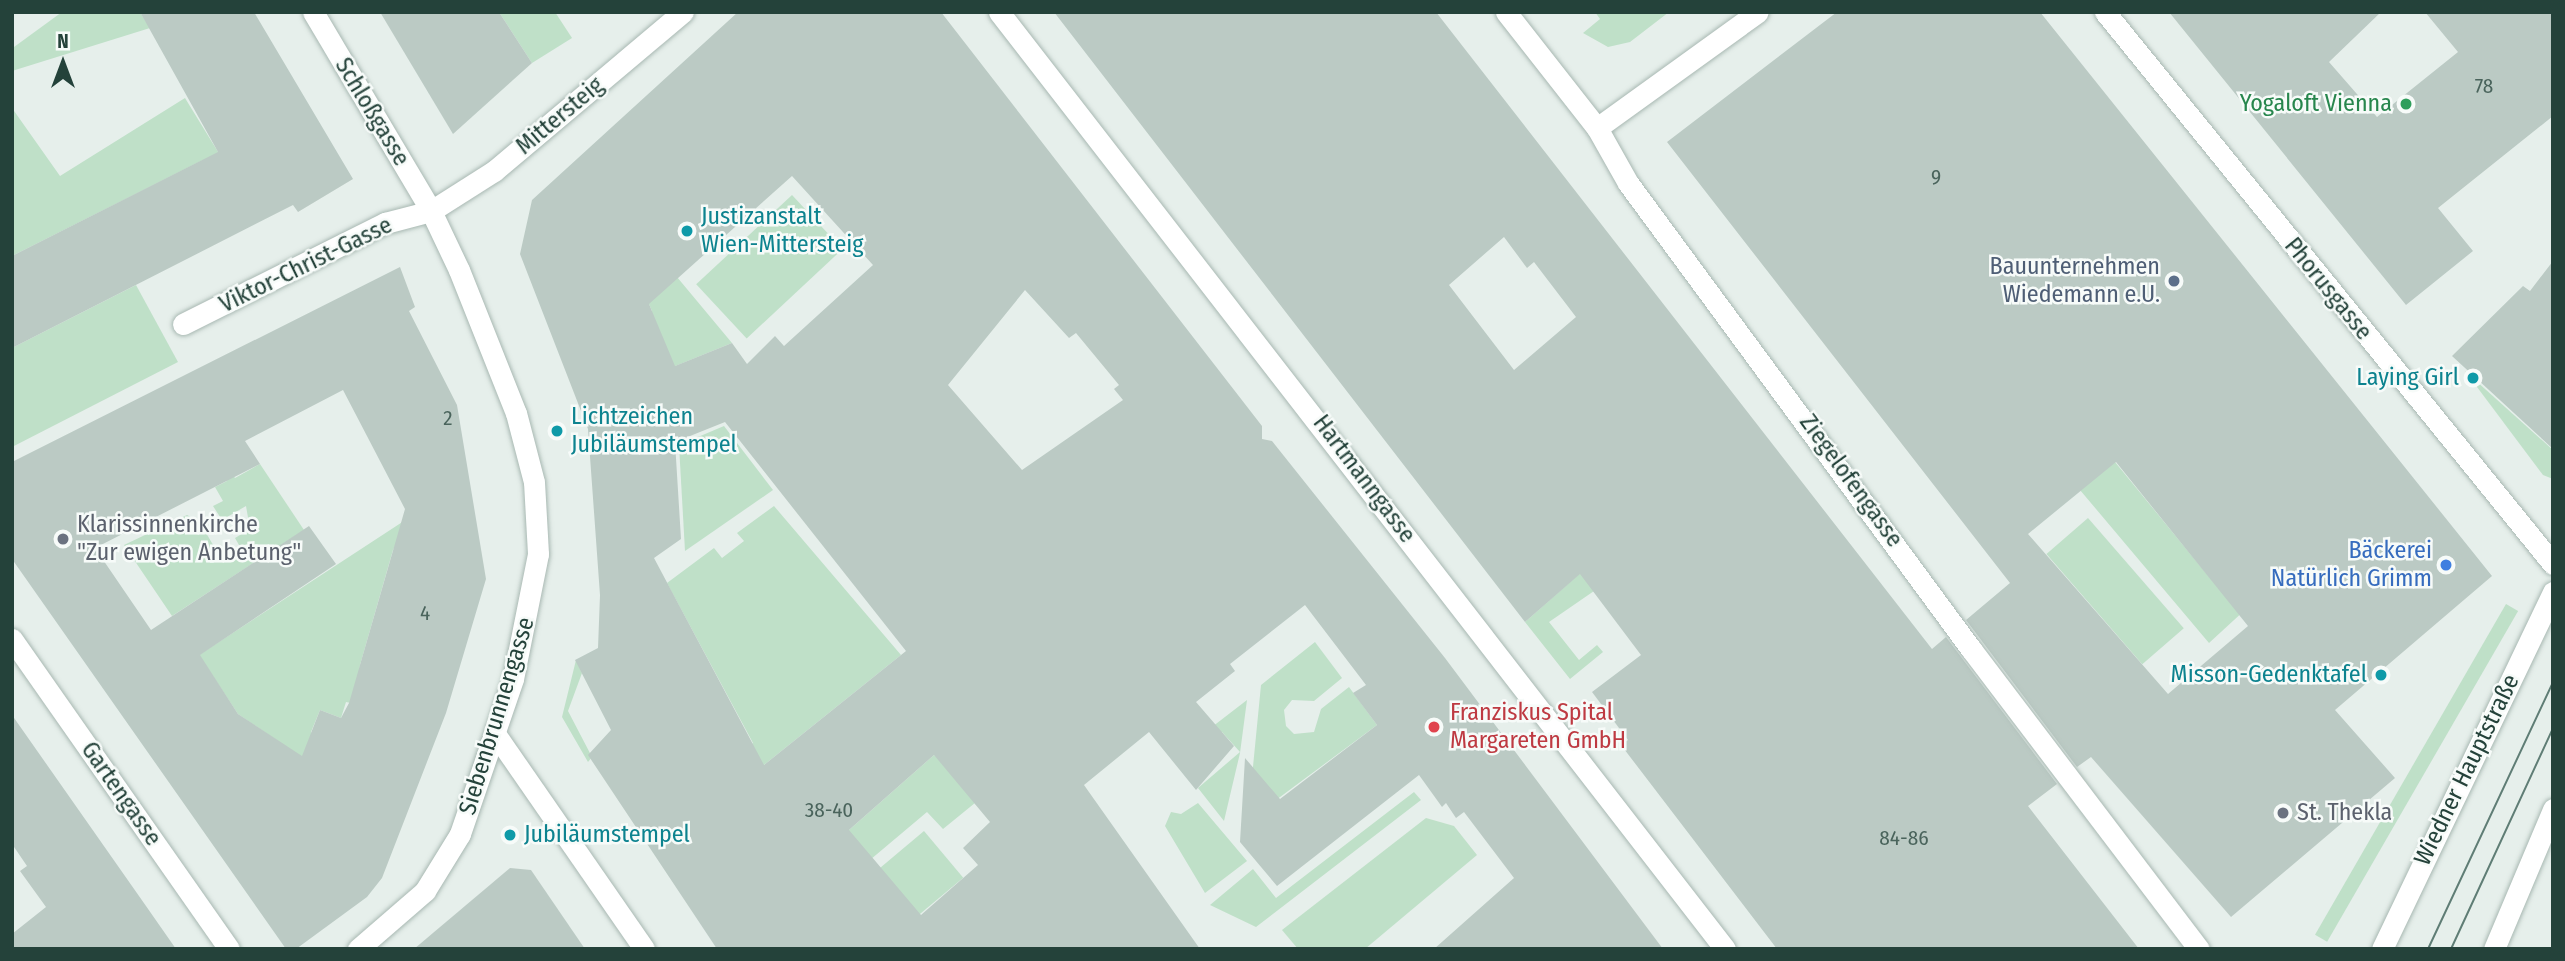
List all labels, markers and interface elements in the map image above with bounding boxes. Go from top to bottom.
north arrow [28,28,98,98]
text: N [57,30,69,53]
street label: Schloßgasse [329,53,415,171]
street label: Mittersteig [510,71,610,161]
house number: 78 [2475,73,2493,99]
place label: Yogaloft Vienna [2240,90,2392,118]
marker: Yogaloft Vienna [2398,96,2414,112]
house number: 9 [1931,164,1941,190]
place label: Justizanstalt Wien-Mittersteig [701,203,864,259]
street label: Viktor-Christ-Gasse [215,211,397,319]
marker: Justizanstalt Wien-Mittersteig [679,223,695,239]
street label: Phorusgasse [2278,232,2378,346]
place label: Bauunternehmen Wiedemann e.U. [1990,253,2160,309]
marker: Bauunternehmen Wiedemann e.U. [2166,273,2182,289]
place label: Laying Girl [2356,364,2459,392]
marker: Laying Girl [2465,370,2481,386]
place label: Lichtzeichen Jubiläumstempel [571,403,737,459]
house number: 2 [443,405,453,431]
street label: Hartmanngasse [1307,409,1421,549]
street label: Ziegelofengasse [1793,409,1909,553]
marker: Lichtzeichen Jubiläumstempel [549,423,565,439]
place label: Klarissinnenkirche "Zur ewigen Anbetung" [77,511,301,567]
marker: Klarissinnenkirche "Zur ewigen Anbetung" [55,531,71,547]
place label: Bäckerei Natürlich Grimm [2271,537,2432,593]
marker: Bäckerei Natürlich Grimm [2438,557,2454,573]
house number: 4 [420,600,430,626]
street label: Siebenbrunnengasse [453,614,541,818]
place label: Misson-Gedenktafel [2171,661,2367,689]
marker: Misson-Gedenktafel [2373,667,2389,683]
street label: Wiedner Hauptstraße [2408,670,2526,870]
place label: Franziskus Spital Margareten GmbH [1450,699,1626,755]
marker: Franziskus Spital Margareten GmbH [1424,717,1444,737]
street label: Gartengasse [75,736,167,852]
house number: 38-40 [805,797,853,823]
place label: St. Thekla [2297,799,2392,827]
marker: St. Thekla [2275,805,2291,821]
place label: Jubiläumstempel [524,821,690,849]
house number: 84-86 [1879,825,1929,851]
marker: Jubiläumstempel [502,827,518,843]

